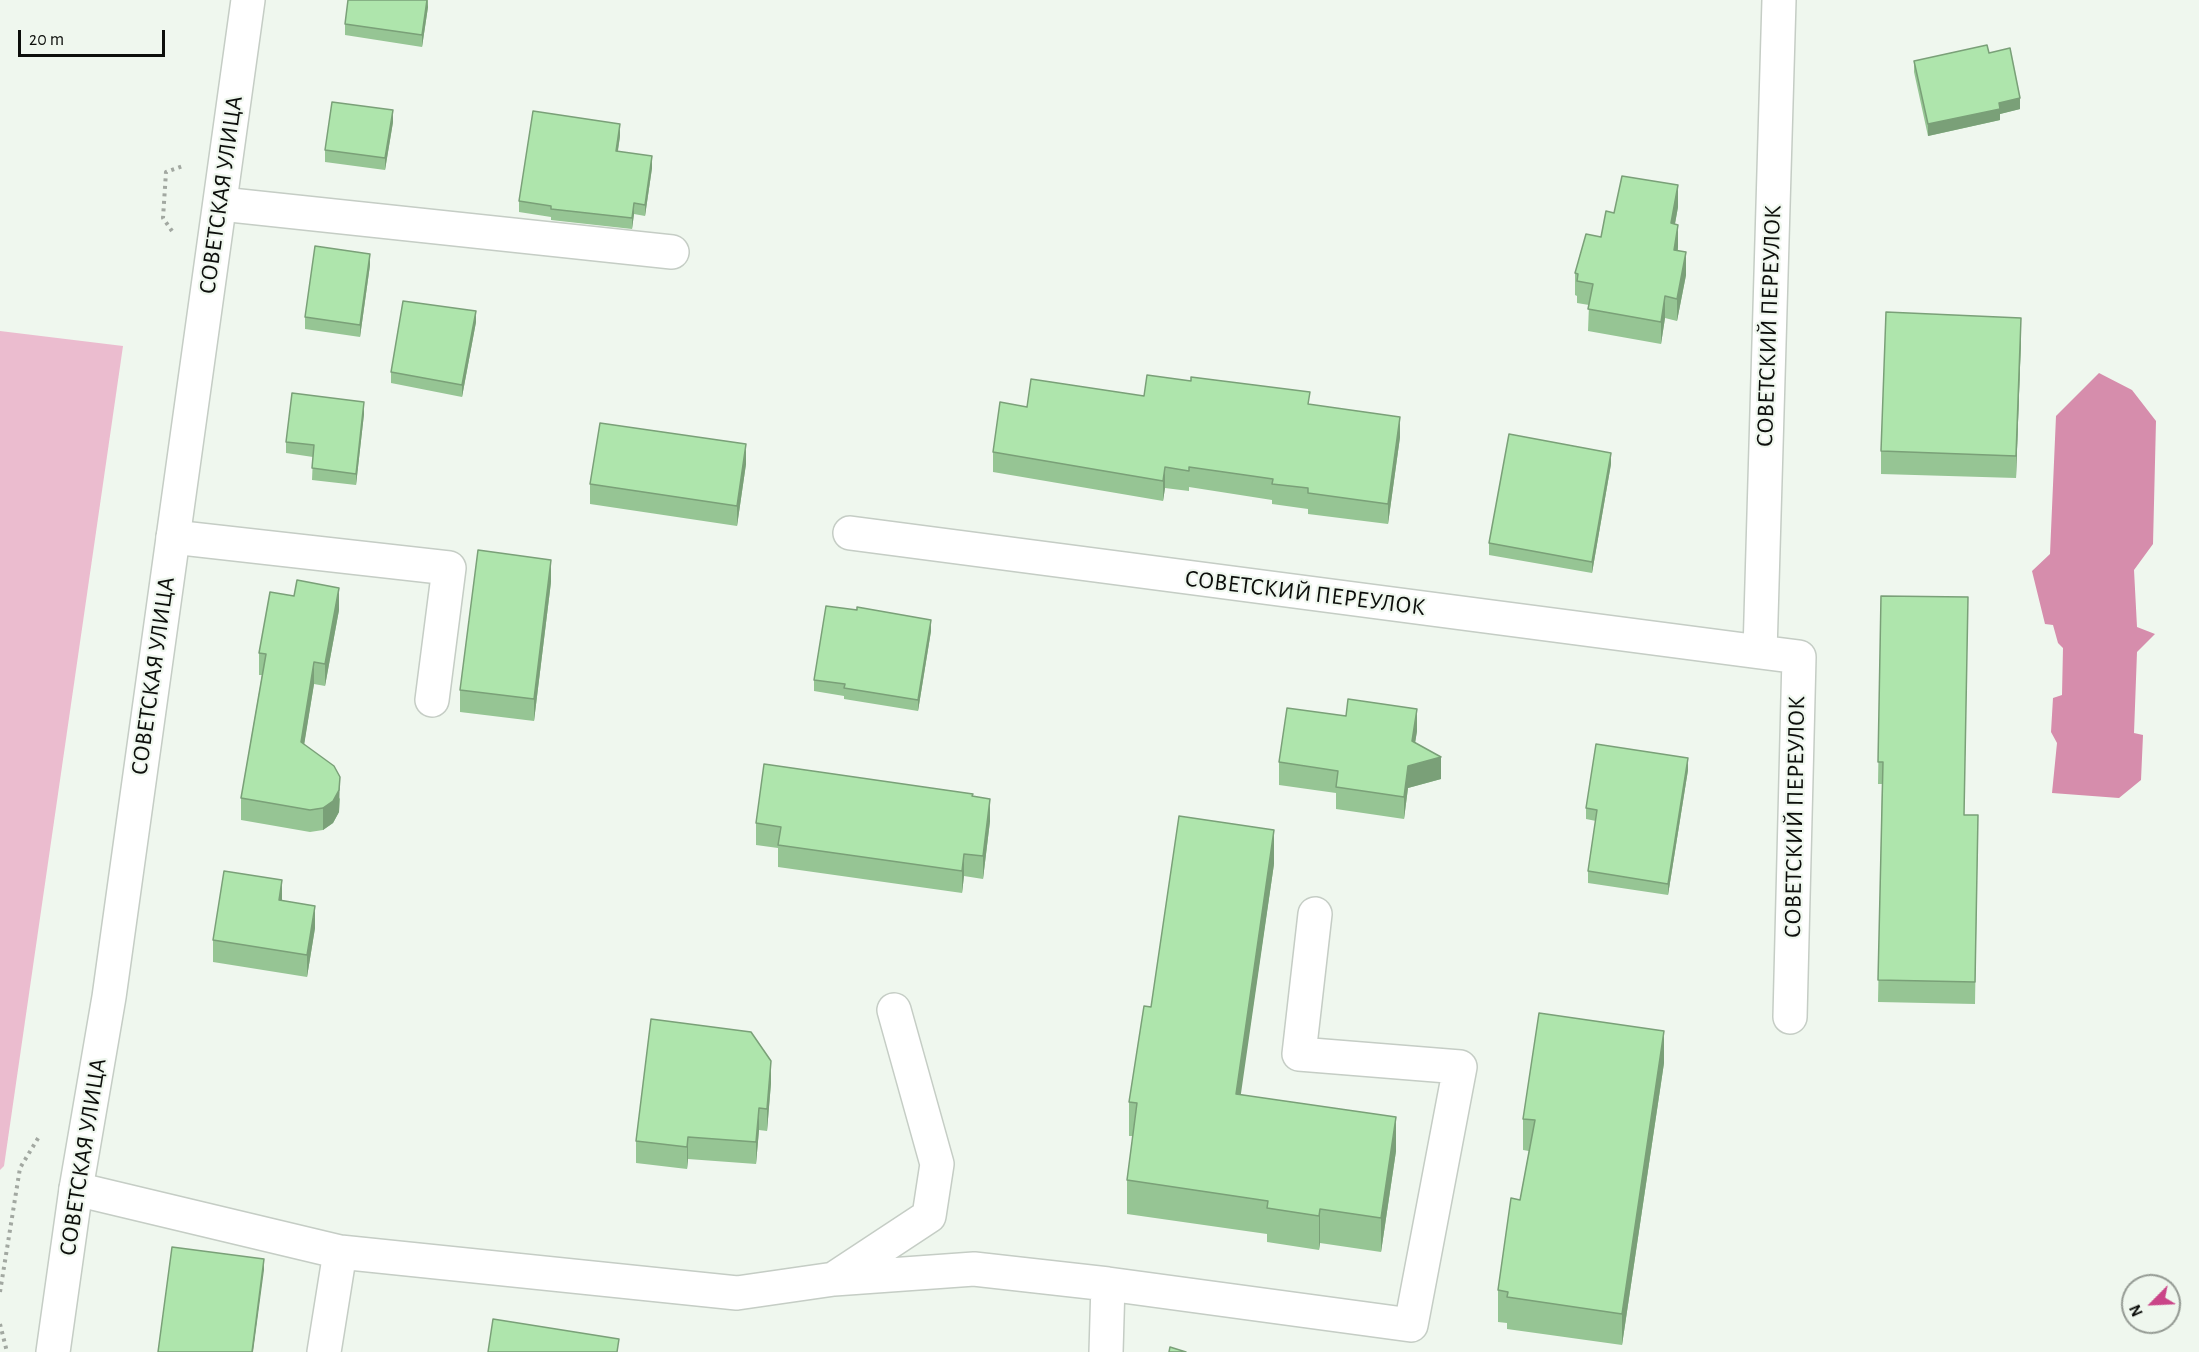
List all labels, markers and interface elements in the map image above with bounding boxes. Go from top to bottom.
scale bar [21,18,168,56]
text: 20 m [29,31,64,49]
street label: СОВЕТСКАЯ УЛИЦА [193,94,249,296]
street label: СОВЕТСКИЙ ПЕРЕУЛОК [1750,204,1788,448]
street label: СОВЕТСКИЙ ПЕРЕУЛОК [1183,564,1427,622]
street label: СОВЕТСКАЯ УЛИЦА [125,575,181,777]
street label: СОВЕТСКИЙ ПЕРЕУЛОК [1778,696,1812,938]
street label: СОВЕТСКАЯ УЛИЦА [53,1056,113,1258]
north arrow [2121,1274,2181,1334]
text: N [2127,1302,2146,1319]

